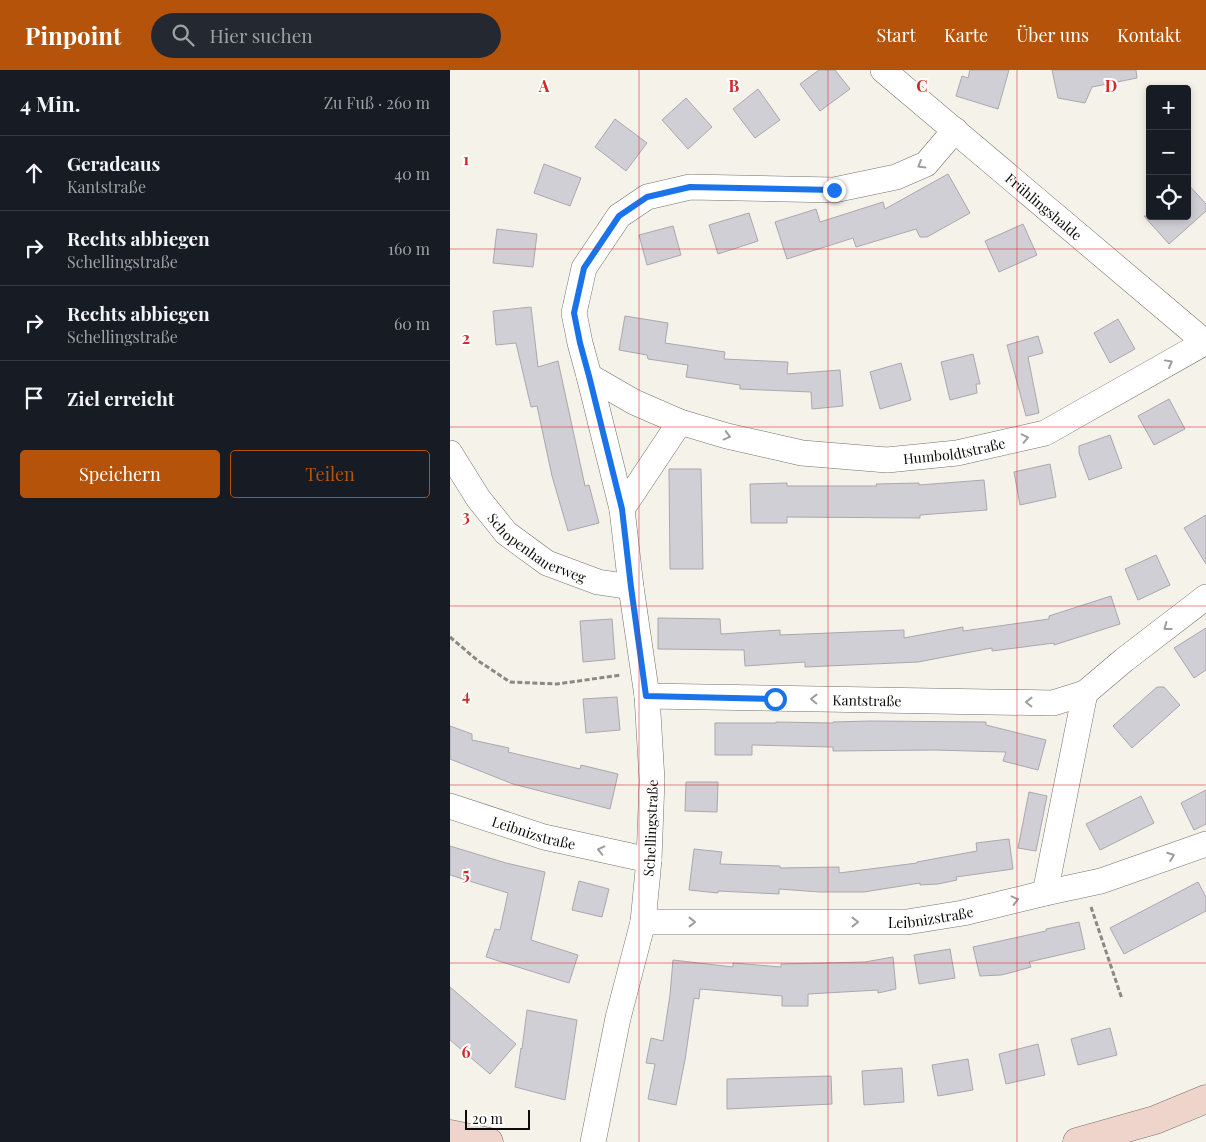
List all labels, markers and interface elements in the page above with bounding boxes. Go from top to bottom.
search box [151,13,501,58]
text: Pinpoint [25,19,121,51]
icon: search [169,21,197,49]
text: Hier suchen [209,22,313,48]
text: Start [876,23,916,47]
text: Karte [944,23,988,47]
text: Über uns [1016,23,1089,47]
text: Kontakt [1117,23,1181,47]
text: A [538,75,550,96]
text: B [729,75,740,96]
text: C [916,75,928,96]
text: D [1105,75,1117,96]
map controls [1146,85,1191,220]
button: + [1146,85,1191,130]
text: 4 Min. [20,89,80,117]
text: Zu Fuß · 260 m [324,92,430,113]
button: − [1146,130,1191,175]
text: 1 [463,148,469,169]
text: Geradeaus [67,150,160,176]
one-way arrow [917,158,926,168]
icon: ahead [20,159,48,187]
text: 40 m [394,163,430,184]
street label: Frühlingshalde [1002,168,1087,244]
button: locate [1146,175,1191,220]
text: Kantstraße [67,176,146,197]
route end [823,179,846,202]
text: Rechts abbiegen [67,225,210,251]
icon: right [20,234,48,262]
text: 160 m [388,238,430,259]
text: Schellingstraße [67,251,178,272]
text: Rechts abbiegen [67,300,210,326]
icon: right [20,309,48,337]
text: 60 m [394,313,430,334]
text: Schellingstraße [67,326,178,347]
text: 2 [462,327,470,348]
one-way arrow [1163,360,1172,370]
icon: arrive [20,384,48,412]
text: Ziel erreicht [67,385,175,411]
one-way arrow [722,430,731,441]
street label: Humboldtstraße [902,433,1007,468]
one-way arrow [1020,433,1029,444]
button: Speichern [20,450,220,498]
button: Teilen [230,450,430,498]
text: 3 [462,505,470,526]
street label: Schopenhauerweg [484,509,590,587]
one-way arrow [1163,621,1173,630]
text: 4 [462,684,470,705]
route start [764,688,787,711]
street label: Kantstraße [832,690,902,710]
one-way arrow [810,694,818,705]
one-way arrow [1025,697,1033,707]
street label: Schellingstraße [638,779,662,877]
street label: Leibnizstraße [490,811,577,853]
one-way arrow [597,845,606,856]
one-way arrow [1166,852,1175,862]
text: 5 [462,863,470,884]
one-way arrow [1010,895,1019,906]
street label: Leibnizstraße [888,901,975,932]
one-way arrow [688,917,696,927]
one-way arrow [851,917,859,927]
text: 6 [462,1041,471,1062]
scale bar [465,1107,530,1130]
text: 20 m [472,1109,503,1128]

